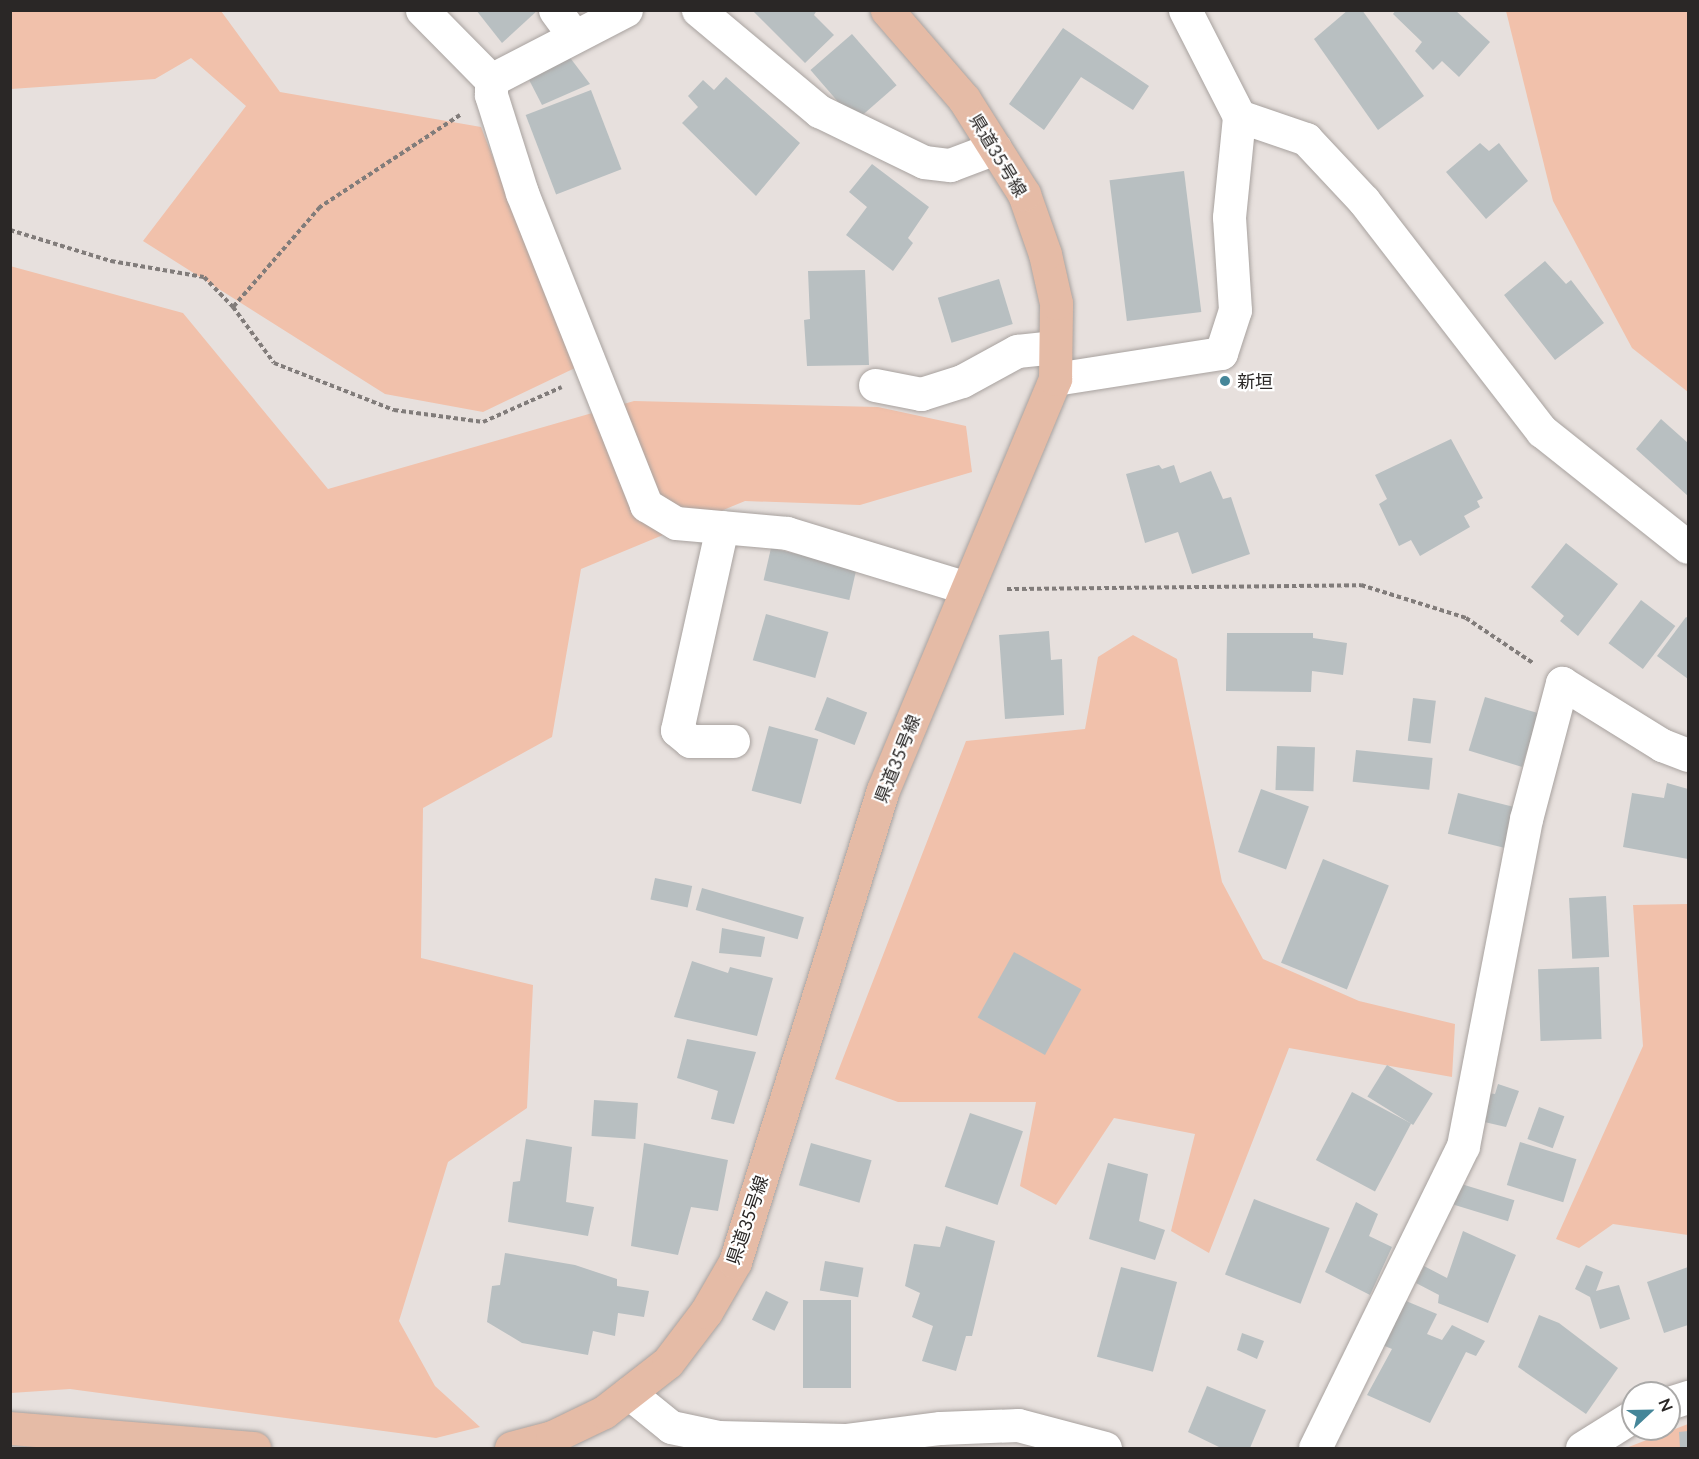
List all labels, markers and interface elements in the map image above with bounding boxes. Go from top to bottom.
street label: 県道35号線 [965,110,1031,200]
place label: 新垣 [1237,370,1273,392]
marker: 新垣 [1218,374,1232,388]
street label: 県道35号線 [870,712,924,806]
street label: 県道35号線 [722,1173,772,1267]
north arrow [1621,1381,1681,1441]
text: N [1655,1396,1677,1414]

